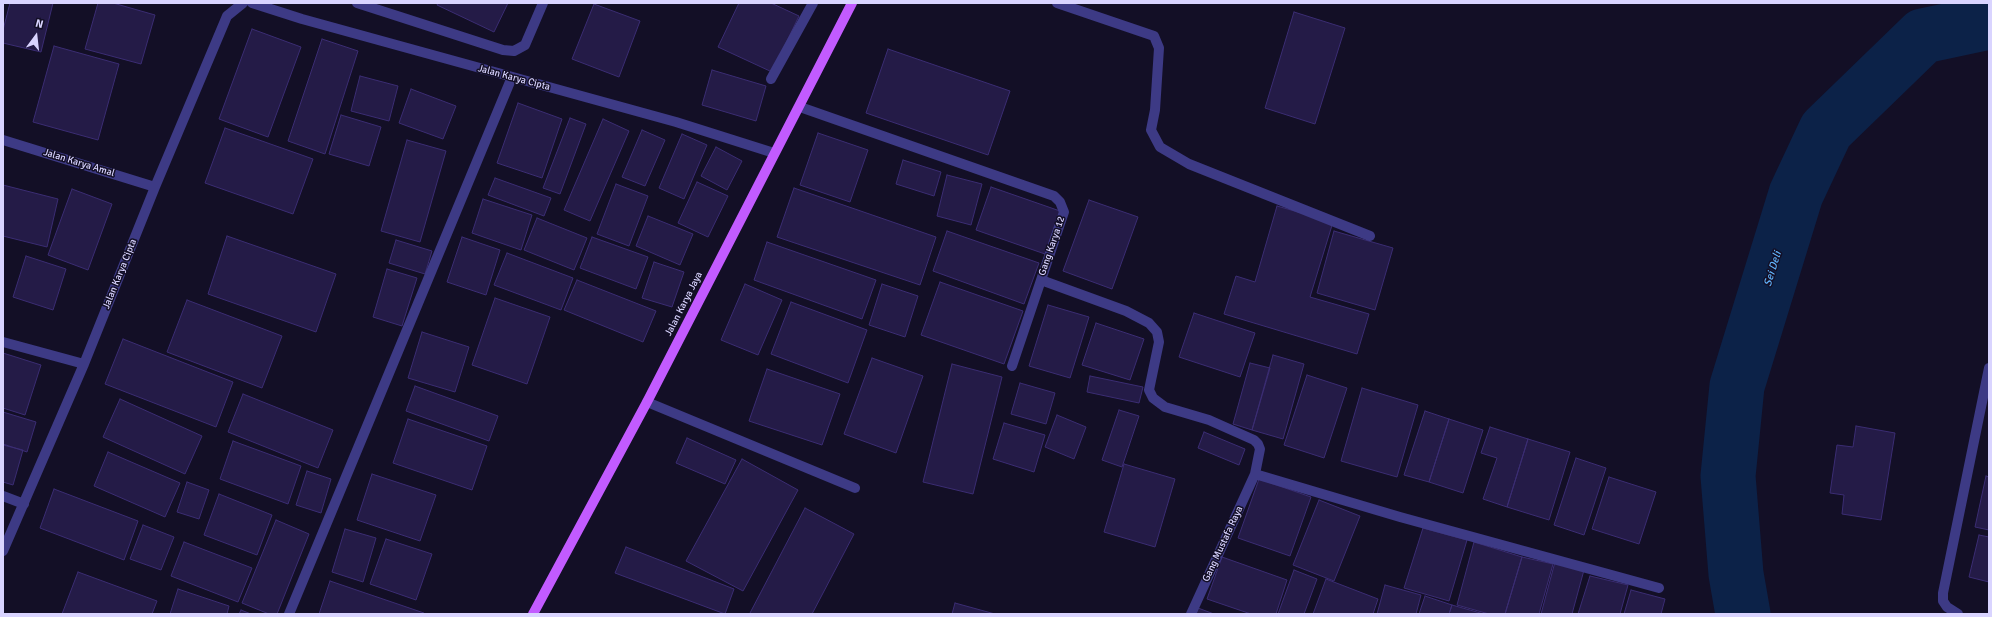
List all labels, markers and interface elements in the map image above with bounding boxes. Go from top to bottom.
north arrow [16,16,56,56]
text: N [34,17,45,31]
street label: Jalan Karya Cipta [477,63,551,93]
street label: Jalan Karya Amal [42,146,116,180]
street label: Gang Karya 12 [1036,215,1068,277]
street label: Jalan Karya Cipta [101,237,139,311]
water label: Sei Deli [1761,250,1785,288]
street label: Jalan Karya Jaya [663,270,705,338]
street label: Gang Mustafa Raya [1200,504,1246,584]

